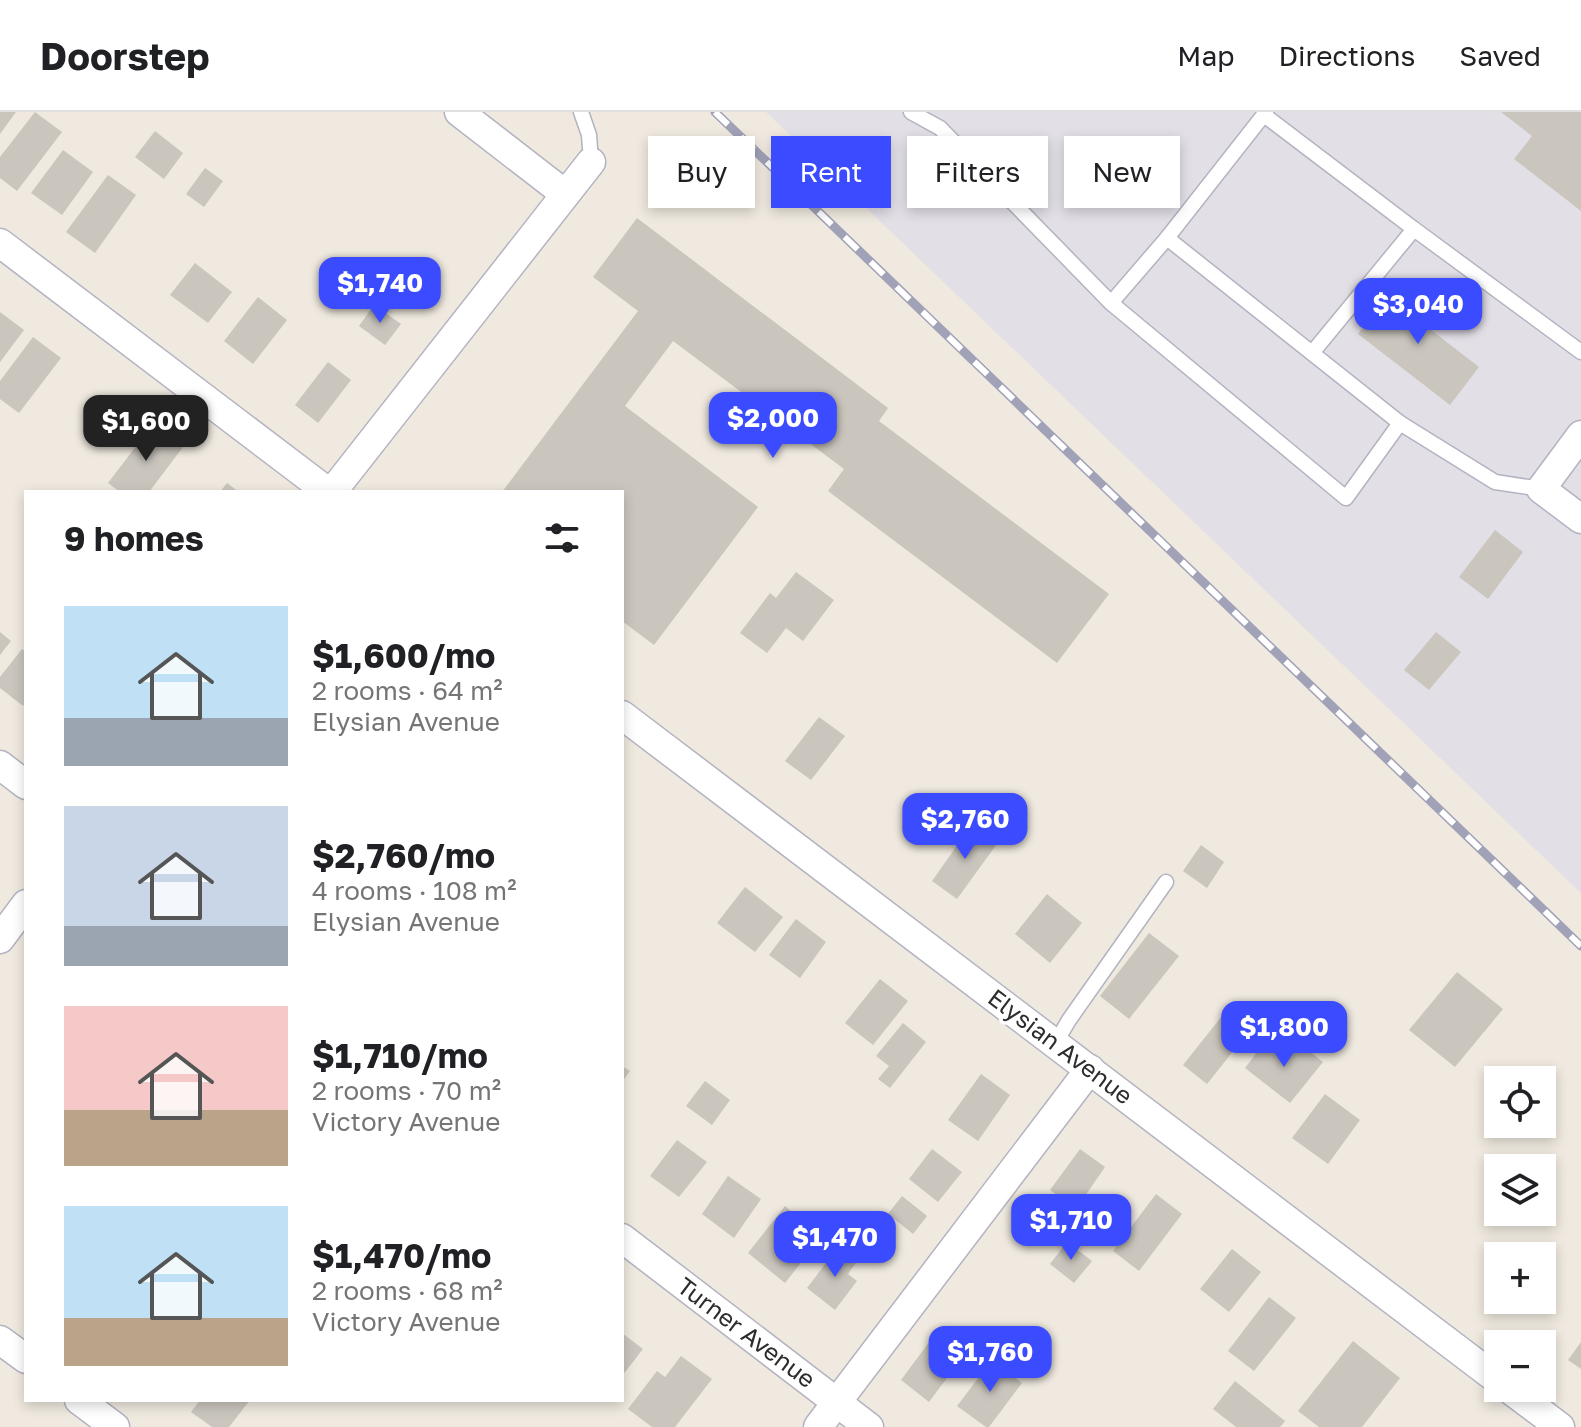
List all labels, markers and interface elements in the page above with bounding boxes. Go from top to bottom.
text: Doorstep [40,33,210,78]
text: Map [1177,39,1234,72]
text: Directions [1278,39,1415,72]
text: Saved [1459,39,1541,72]
chip: Buy [648,136,755,208]
chip: Rent [771,136,891,208]
chip: Filters [907,136,1048,208]
chip: New [1064,136,1180,208]
pin: $1,740 [315,257,445,325]
text: $1,740 [337,267,423,298]
pin: $3,040 [1353,278,1483,346]
text: $3,040 [1372,288,1464,319]
pin: $2,000 [708,392,838,460]
pin: $1,600 [81,395,211,463]
text: $2,000 [727,402,819,433]
text: $1,600 [101,405,191,436]
icon: filters [540,516,584,560]
text: 9 homes [64,518,204,558]
text: $1,600/mo [312,635,495,675]
icon: home [128,638,224,734]
text: 2 rooms · 64 m² [312,675,503,706]
text: Elysian Avenue [312,706,500,737]
pin: $2,760 [900,793,1030,861]
text: $2,760 [920,803,1010,834]
text: $2,760/mo [312,835,495,875]
icon: home [128,838,224,934]
text: 4 rooms · 108 m² [312,875,517,906]
text: Elysian Avenue [312,906,500,937]
street label: Elysian Avenue [983,982,1139,1110]
pin: $1,800 [1219,1001,1349,1069]
text: $1,800 [1239,1011,1329,1042]
text: $1,710/mo [312,1035,488,1075]
icon: home [128,1038,224,1134]
map controls [1484,1066,1556,1402]
button: locate [1484,1066,1556,1138]
text: 2 rooms · 70 m² [312,1075,501,1106]
text: Victory Avenue [312,1106,500,1137]
button: layers [1484,1154,1556,1226]
pin: $1,710 [1006,1194,1136,1262]
text: $1,710 [1029,1204,1113,1235]
pin: $1,470 [770,1211,900,1279]
text: $1,470 [792,1221,878,1252]
text: $1,470/mo [312,1235,492,1275]
icon: home [128,1238,224,1334]
button: + [1484,1242,1556,1314]
street label: Turner Avenue [672,1270,822,1393]
text: 2 rooms · 68 m² [312,1275,503,1306]
text: Victory Avenue [312,1306,500,1337]
pin: $1,760 [925,1326,1055,1394]
button: − [1484,1330,1556,1402]
text: $1,760 [947,1336,1033,1367]

